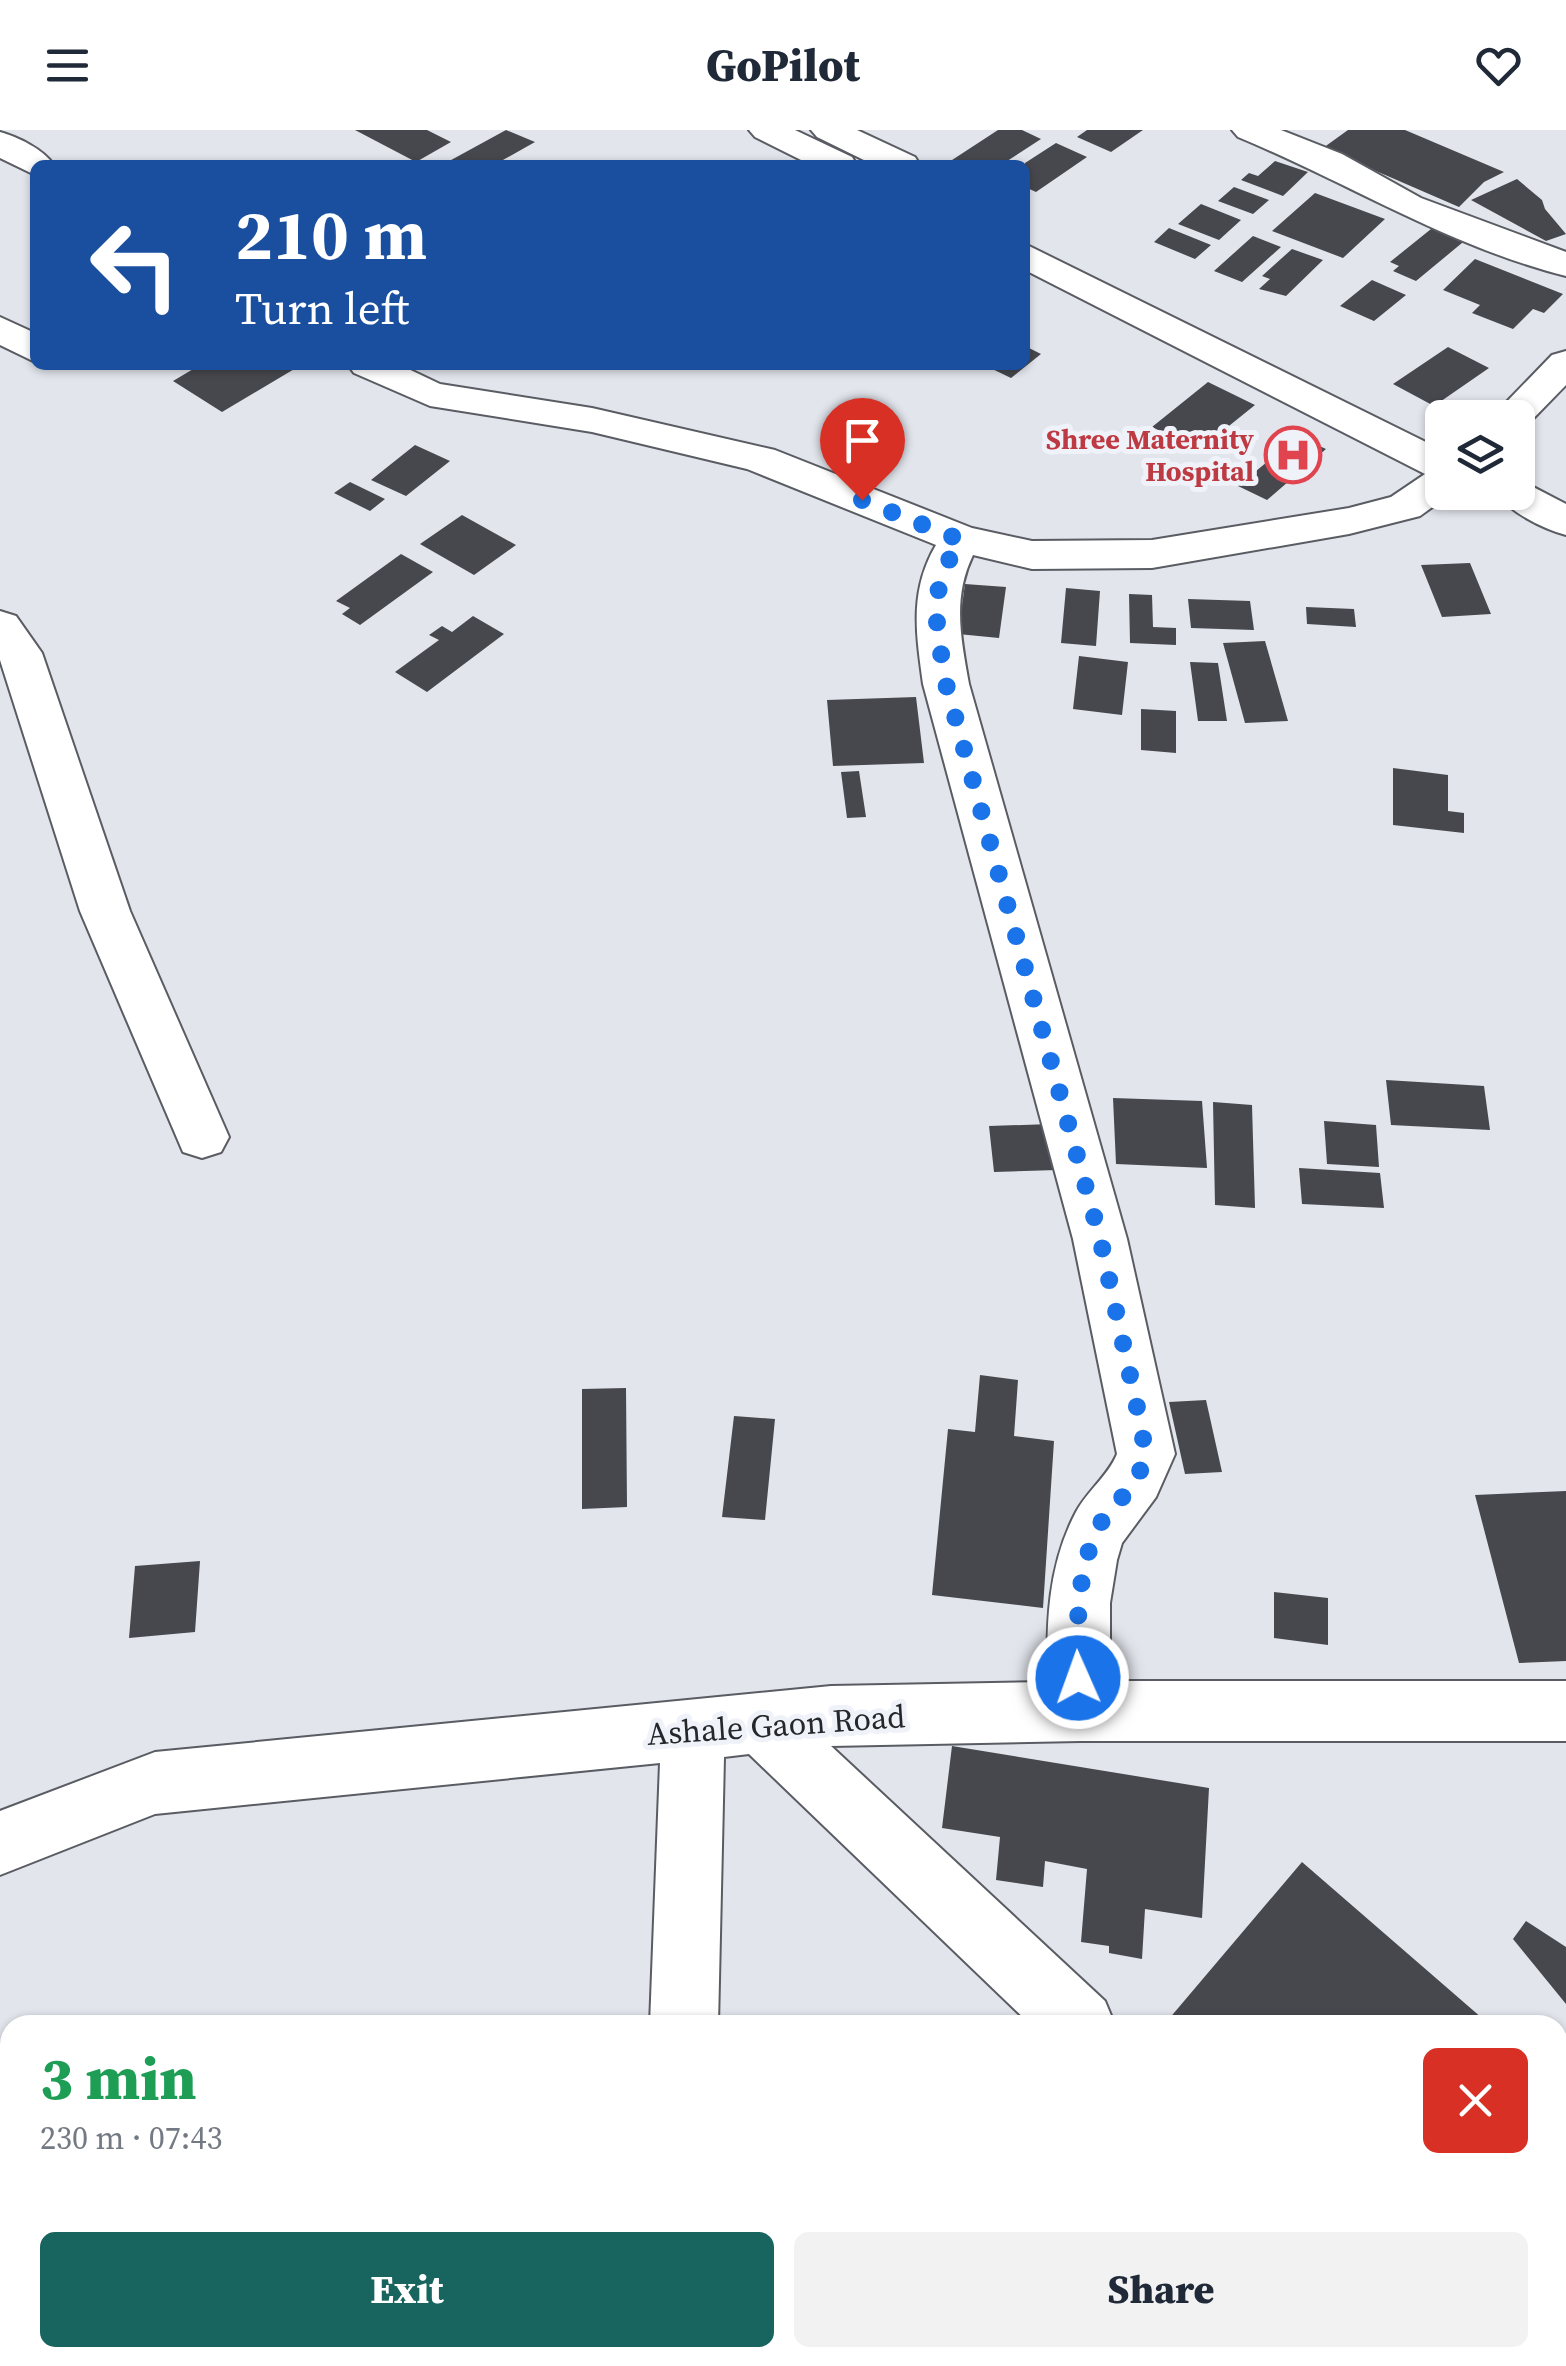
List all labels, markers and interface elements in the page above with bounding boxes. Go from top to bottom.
text: GoPilot [706,34,860,96]
icon: menu [40,38,95,93]
icon: heart [1471,38,1526,93]
text: 210 m [235,186,427,282]
icon: left [70,200,200,330]
text: Turn left [235,277,409,339]
pin [820,398,905,501]
map controls [1425,400,1535,510]
button: layers [1425,400,1535,510]
icon: arrive [835,413,890,468]
place label: Shree Maternity Hospital [1046,420,1254,490]
hospital icon: Shree Maternity Hospital [1263,425,1323,485]
position arrow [1026,1626,1130,1730]
street label: Ashale Gaon Road [645,1694,907,1756]
text: 3 min [40,2037,196,2119]
button: close [1423,2048,1528,2153]
text: 230 m · 07:43 [40,2116,222,2160]
button: Exit [40,2232,774,2347]
button: Share [794,2232,1528,2347]

